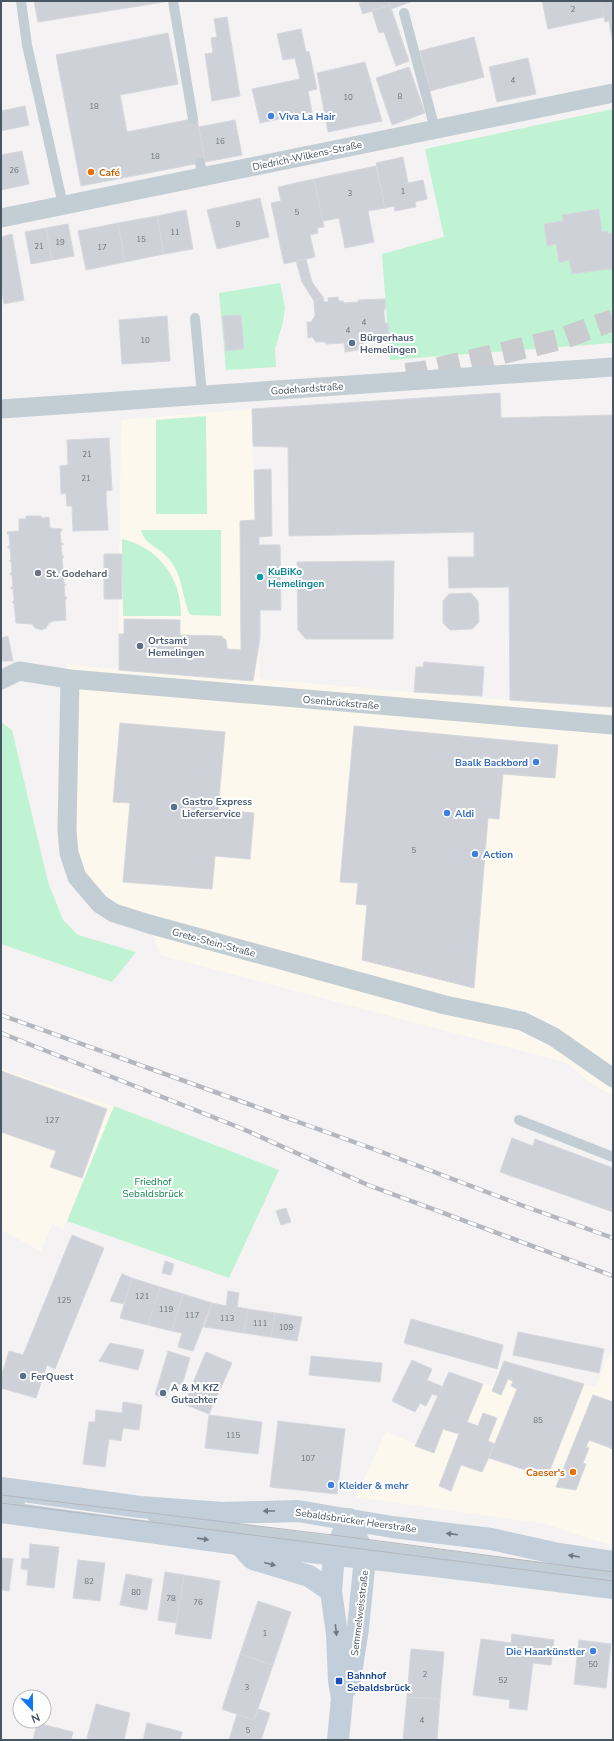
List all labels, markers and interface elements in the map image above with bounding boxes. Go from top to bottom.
house number: 2 [571,4,576,15]
house number: 4 [511,75,516,86]
house number: 8 [398,91,403,102]
house number: 10 [343,92,353,103]
house number: 18 [89,101,99,112]
place label: Viva La Hair [278,110,336,124]
marker: Viva La Hair [266,111,276,121]
house number: 16 [215,136,225,147]
street label: Diedrich-Wilkens-Straße [251,138,363,174]
house number: 18 [150,151,160,162]
house number: 26 [9,165,19,176]
place label: Café [99,166,121,180]
marker: Café [86,167,96,177]
house number: 1 [401,186,406,197]
house number: 3 [348,188,353,199]
house number: 5 [295,207,300,218]
house number: 9 [236,219,241,230]
house number: 11 [170,227,180,238]
house number: 15 [136,234,146,245]
house number: 19 [55,237,65,248]
house number: 21 [34,241,44,252]
house number: 17 [97,242,107,253]
house number: 4 [362,317,367,328]
house number: 4 [346,325,351,336]
place label: Bürgerhaus Hemelingen [360,331,416,357]
house number: 10 [140,335,150,346]
marker: Bürgerhaus Hemelingen [347,338,357,348]
street label: Godehardstraße [270,379,344,399]
house number: 21 [82,449,92,460]
house number: 21 [81,473,91,484]
place label: KuBiKo Hemelingen [268,565,324,591]
place label: St. Godehard [46,567,107,581]
marker: St. Godehard [33,568,43,578]
marker: KuBiKo Hemelingen [255,572,265,582]
place label: Ortsamt Hemelingen [148,634,204,660]
marker: Ortsamt Hemelingen [135,641,145,651]
street label: Osenbrückstraße [302,693,380,713]
place label: Baalk Backbord [455,756,528,770]
marker: Baalk Backbord [531,757,541,767]
place label: Gastro Express Lieferservice [182,795,252,821]
marker: Gastro Express Lieferservice [169,802,179,812]
place label: Aldi [455,807,474,821]
marker: Aldi [442,808,452,818]
house number: 5 [412,845,417,856]
place label: Action [483,848,513,862]
marker: Action [470,849,480,859]
street label: Grete-Stein-Straße [170,925,257,961]
house number: 127 [45,1115,59,1126]
park label: Friedhof Sebaldsbrück [123,1175,184,1201]
house number: 121 [135,1291,149,1302]
house number: 125 [57,1295,71,1306]
house number: 119 [159,1304,173,1315]
house number: 117 [185,1310,199,1321]
house number: 113 [220,1313,234,1324]
house number: 111 [253,1318,267,1329]
house number: 109 [279,1322,293,1333]
place label: FerQuest [31,1370,74,1384]
marker: FerQuest [18,1371,28,1381]
place label: A & M KfZ Gutachter [171,1381,219,1407]
marker: A & M KfZ Gutachter [158,1388,168,1398]
house number: 85 [533,1415,543,1426]
house number: 115 [226,1430,240,1441]
house number: 107 [301,1453,315,1464]
place label: Caeser's [526,1466,565,1480]
marker: Caeser's [568,1467,578,1477]
place label: Kleider & mehr [339,1479,409,1493]
marker: Kleider & mehr [326,1480,336,1490]
street label: Sebaldsbrücker Heerstraße [294,1506,417,1536]
one-way arrow [262,1508,275,1514]
one-way arrow [446,1531,458,1537]
one-way arrow [197,1536,209,1542]
one-way arrow [568,1553,581,1559]
one-way arrow [264,1561,276,1567]
street label: Semmelweisstraße [348,1570,372,1657]
house number: 82 [84,1576,94,1587]
house number: 80 [131,1587,141,1598]
house number: 78 [166,1593,176,1604]
house number: 76 [193,1597,203,1608]
one-way arrow [333,1623,339,1636]
house number: 1 [263,1628,268,1639]
place label: Die Haarkünstler [506,1645,585,1659]
marker: Die Haarkünstler [588,1646,598,1656]
house number: 50 [588,1659,598,1670]
place label: Bahnhof Sebaldsbrück [347,1669,411,1695]
house number: 2 [423,1669,428,1680]
house number: 52 [498,1675,508,1686]
marker: Bahnhof Sebaldsbrück [334,1676,344,1686]
house number: 3 [245,1682,250,1693]
north arrow [12,1689,52,1729]
text: N [29,1709,42,1726]
house number: 4 [420,1715,425,1726]
house number: 5 [246,1725,251,1736]

